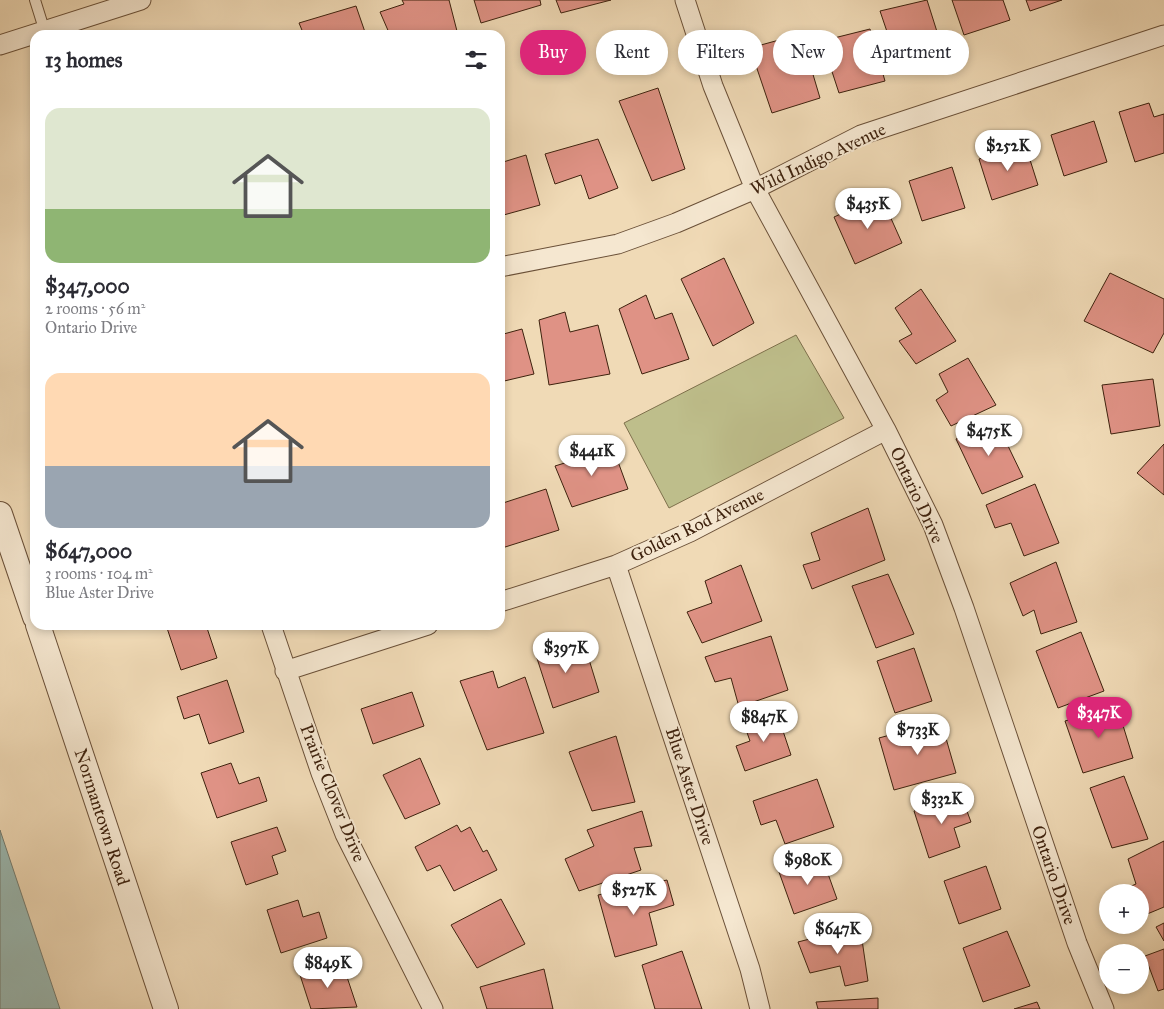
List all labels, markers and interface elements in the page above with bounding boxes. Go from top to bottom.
chip: Buy [520,30,586,75]
chip: Rent [596,30,668,75]
chip: Filters [678,30,763,75]
chip: New [773,30,843,75]
chip: Apartment [853,30,969,75]
icon: filters [462,46,490,74]
text: 13 homes [45,47,122,73]
street label: Wild Indigo Avenue [747,118,890,201]
pin: $252K [973,130,1043,172]
text: $252K [986,136,1030,155]
icon: home [223,141,313,231]
pin: $435K [833,188,903,230]
text: $435K [846,194,890,213]
text: $347,000 [45,273,130,299]
text: 2 rooms · 56 m² [45,299,145,318]
text: Ontario Drive [45,318,137,337]
icon: home [223,406,313,496]
pin: $475K [954,414,1024,457]
text: $475K [966,421,1012,440]
pin: $441K [557,434,627,477]
text: $441K [569,441,615,460]
street label: Ontario Drive [885,443,949,547]
street label: Golden Rod Avenue [627,483,767,567]
text: $647,000 [45,538,132,564]
text: 3 rooms · 104 m² [45,564,153,583]
text: Blue Aster Drive [45,583,154,602]
pin: $397K [531,632,601,674]
text: $397K [544,638,588,657]
pin: $347K [1064,696,1134,739]
pin: $847K [729,700,799,743]
text: $347K [1077,703,1121,722]
text: $847K [741,707,787,726]
pin: $733K [883,714,953,756]
text: $733K [897,720,939,739]
street label: Prairie Clover Drive [295,721,371,865]
street label: Blue Aster Drive [661,724,719,848]
street label: Normantown Road [70,746,134,888]
pin: $332K [907,782,977,825]
text: $332K [921,789,963,808]
street label: Ontario Drive [1027,822,1081,928]
pin: $980K [773,844,843,886]
text: $980K [784,850,832,869]
pin: $527K [599,874,669,916]
text: $527K [612,880,656,899]
map controls [1099,884,1149,994]
button: + [1099,884,1149,934]
pin: $647K [803,912,873,955]
text: $647K [815,919,861,938]
button: − [1099,944,1149,994]
pin: $849K [293,946,363,989]
text: $849K [305,953,351,972]

